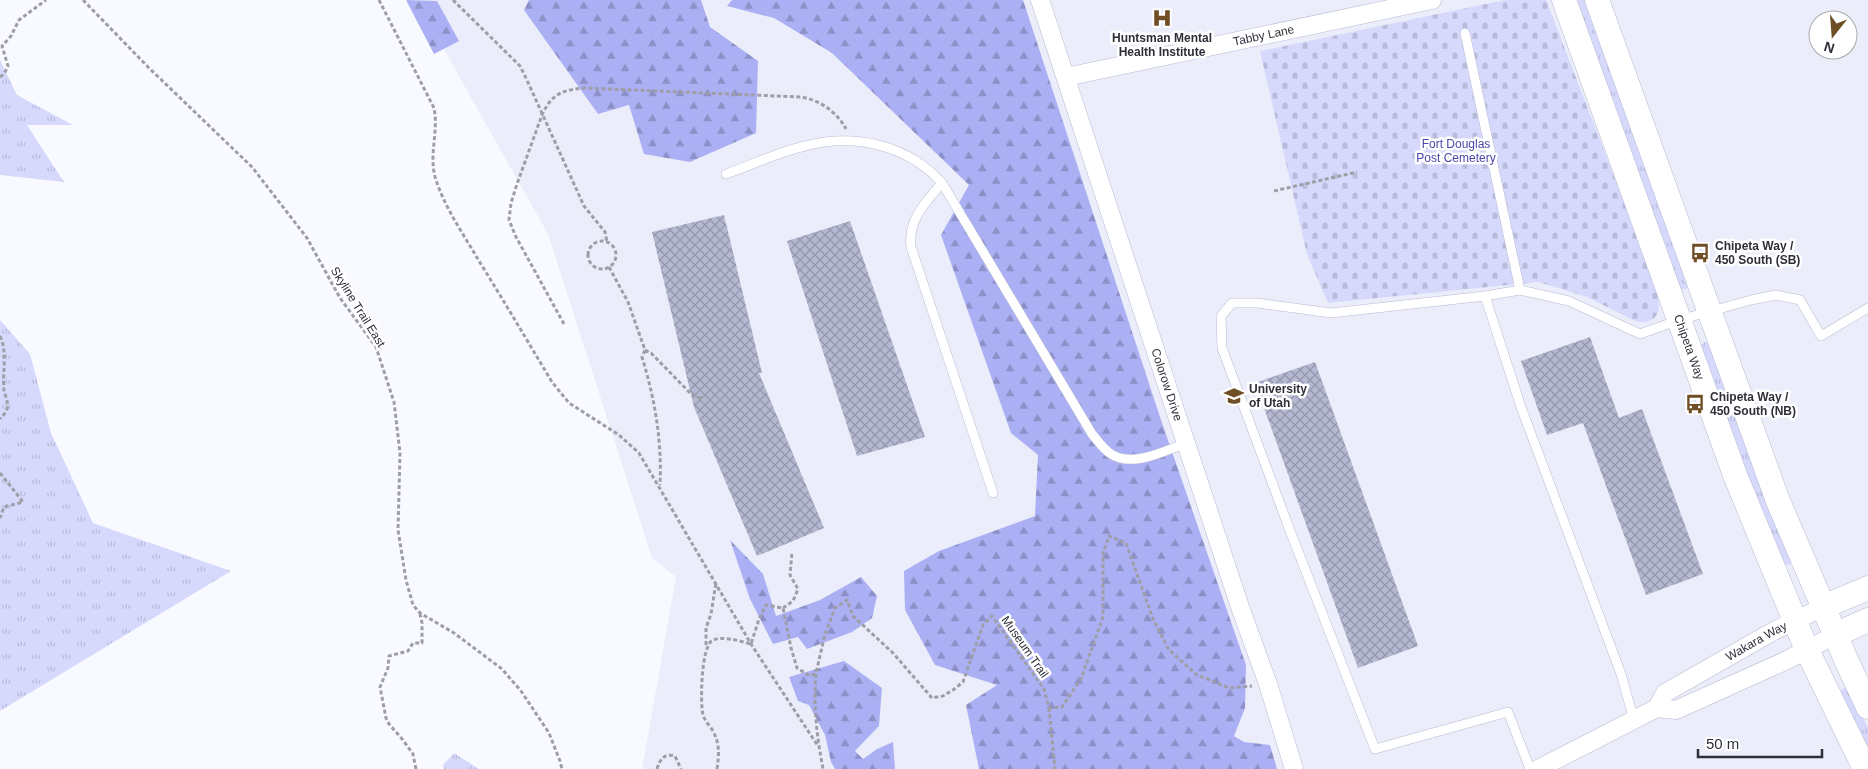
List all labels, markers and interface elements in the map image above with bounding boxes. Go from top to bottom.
hospital icon: Huntsman Mental Health Institute [1151,7,1173,29]
north arrow [1808,10,1858,60]
street label: Tabby Lane [1232,22,1296,49]
place label: Huntsman Mental Health Institute [1112,31,1212,59]
text: N [1822,38,1836,57]
park label: Fort Douglas Post Cemetery [1416,137,1496,165]
place label: Chipeta Way / 450 South (SB) [1715,239,1800,267]
bus stop icon: Chipeta Way / 450 South (SB) [1689,242,1711,264]
street label: Skyline Trail East [328,264,389,350]
street label: Chipeta Way [1671,313,1707,382]
street label: Colorow Drive [1148,347,1185,423]
place label: University of Utah [1249,382,1307,410]
school or university icon: University of Utah [1223,385,1245,407]
place label: Chipeta Way / 450 South (NB) [1710,390,1796,418]
bus stop icon: Chipeta Way / 450 South (NB) [1684,393,1706,415]
street label: Museum Trail [999,613,1051,681]
street label: Wakara Way [1723,619,1789,664]
scale bar [1698,726,1822,758]
text: 50 m [1706,735,1739,752]

